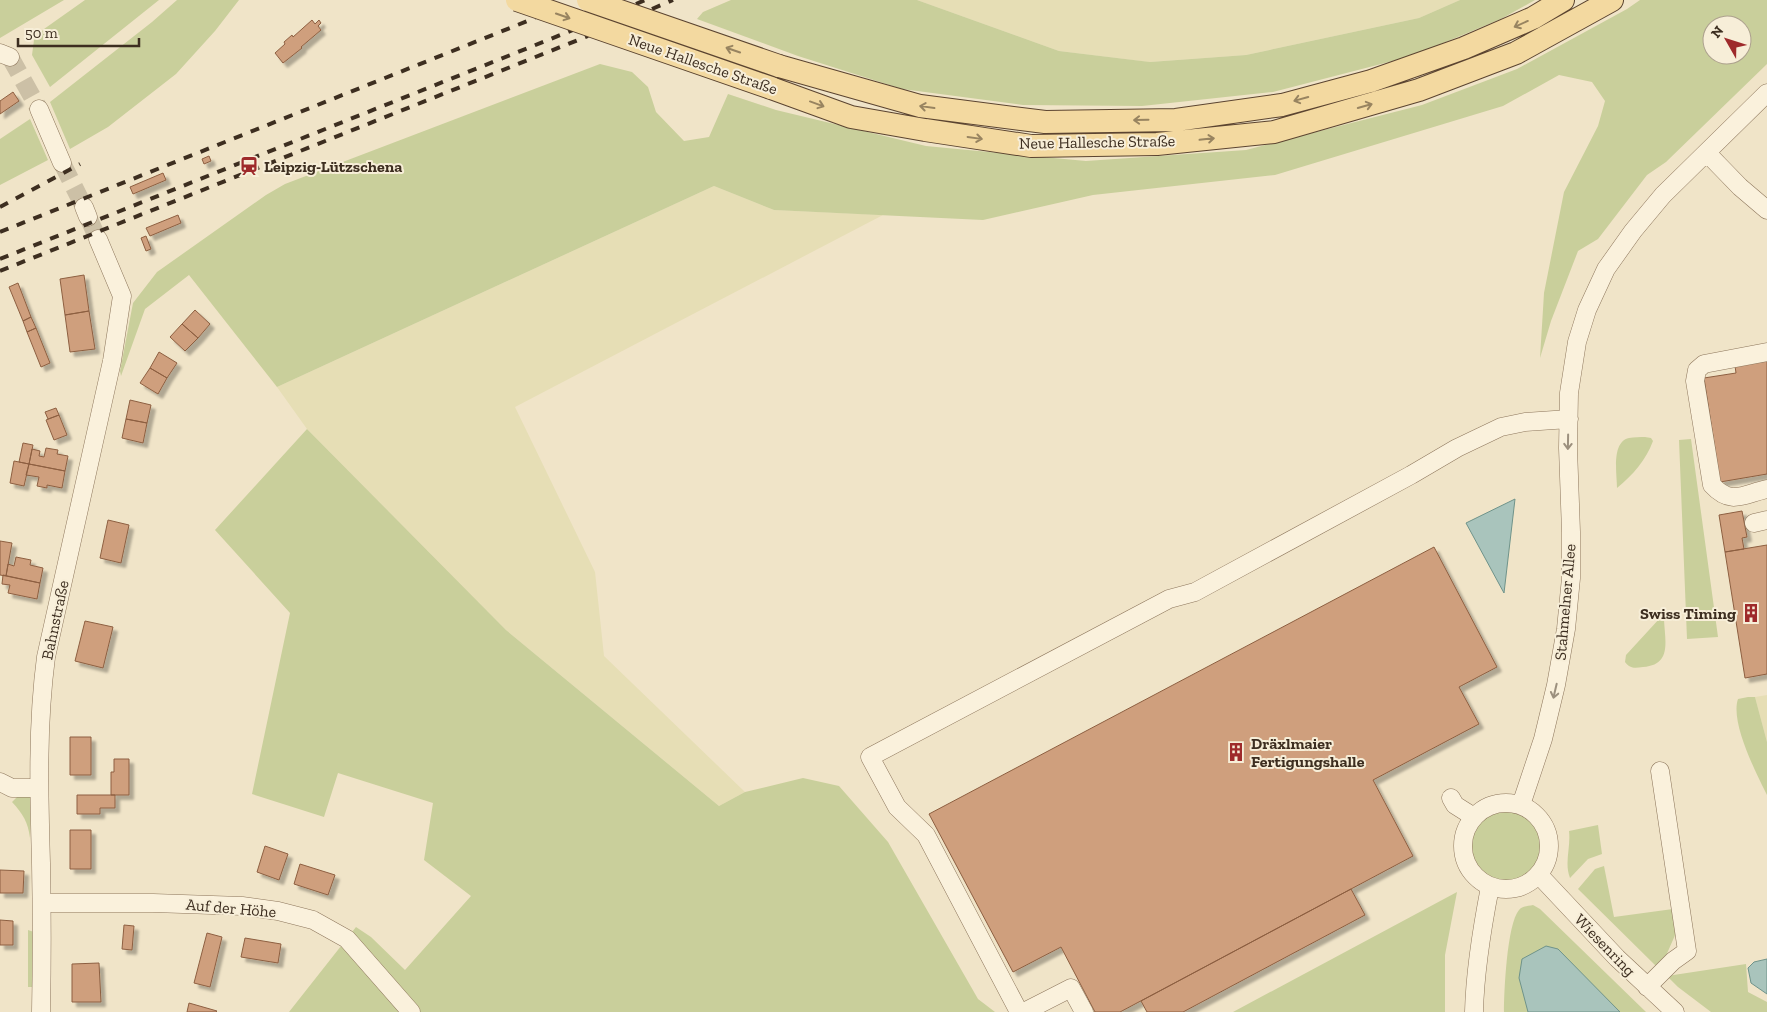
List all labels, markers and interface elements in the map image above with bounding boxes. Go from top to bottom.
one-way arrow [555,12,570,21]
scale bar [18,15,139,47]
north arrow [1702,15,1752,65]
one-way arrow [1514,19,1529,29]
text: N [1707,22,1727,42]
text: 50 m [25,24,58,42]
street label: Neue Hallesche Straße [626,30,780,98]
one-way arrow [725,45,741,54]
one-way arrow [1294,95,1310,105]
one-way arrow [809,100,824,109]
one-way arrow [1357,100,1373,110]
one-way arrow [919,101,935,111]
one-way arrow [1133,116,1149,125]
street label: Neue Hallesche Straße [1019,131,1175,153]
one-way arrow [967,133,983,143]
one-way arrow [1199,134,1215,144]
station icon: Leipzig-Lützschena [238,155,260,177]
place label: Leipzig-Lützschena [264,157,402,176]
one-way arrow [1563,434,1573,450]
street label: Stahmelner Allee [1550,543,1580,661]
street label: Bahnstraße [37,578,73,662]
building icon: Swiss Timing [1740,602,1762,624]
place label: Swiss Timing [1640,604,1736,623]
one-way arrow [1549,682,1559,698]
place label: Dräxlmaier Fertigungshalle [1251,734,1365,771]
building icon: Dräxlmaier Fertigungshalle [1225,741,1247,763]
street label: Auf der Höhe [185,895,277,921]
street label: Wiesenring [1571,910,1640,980]

